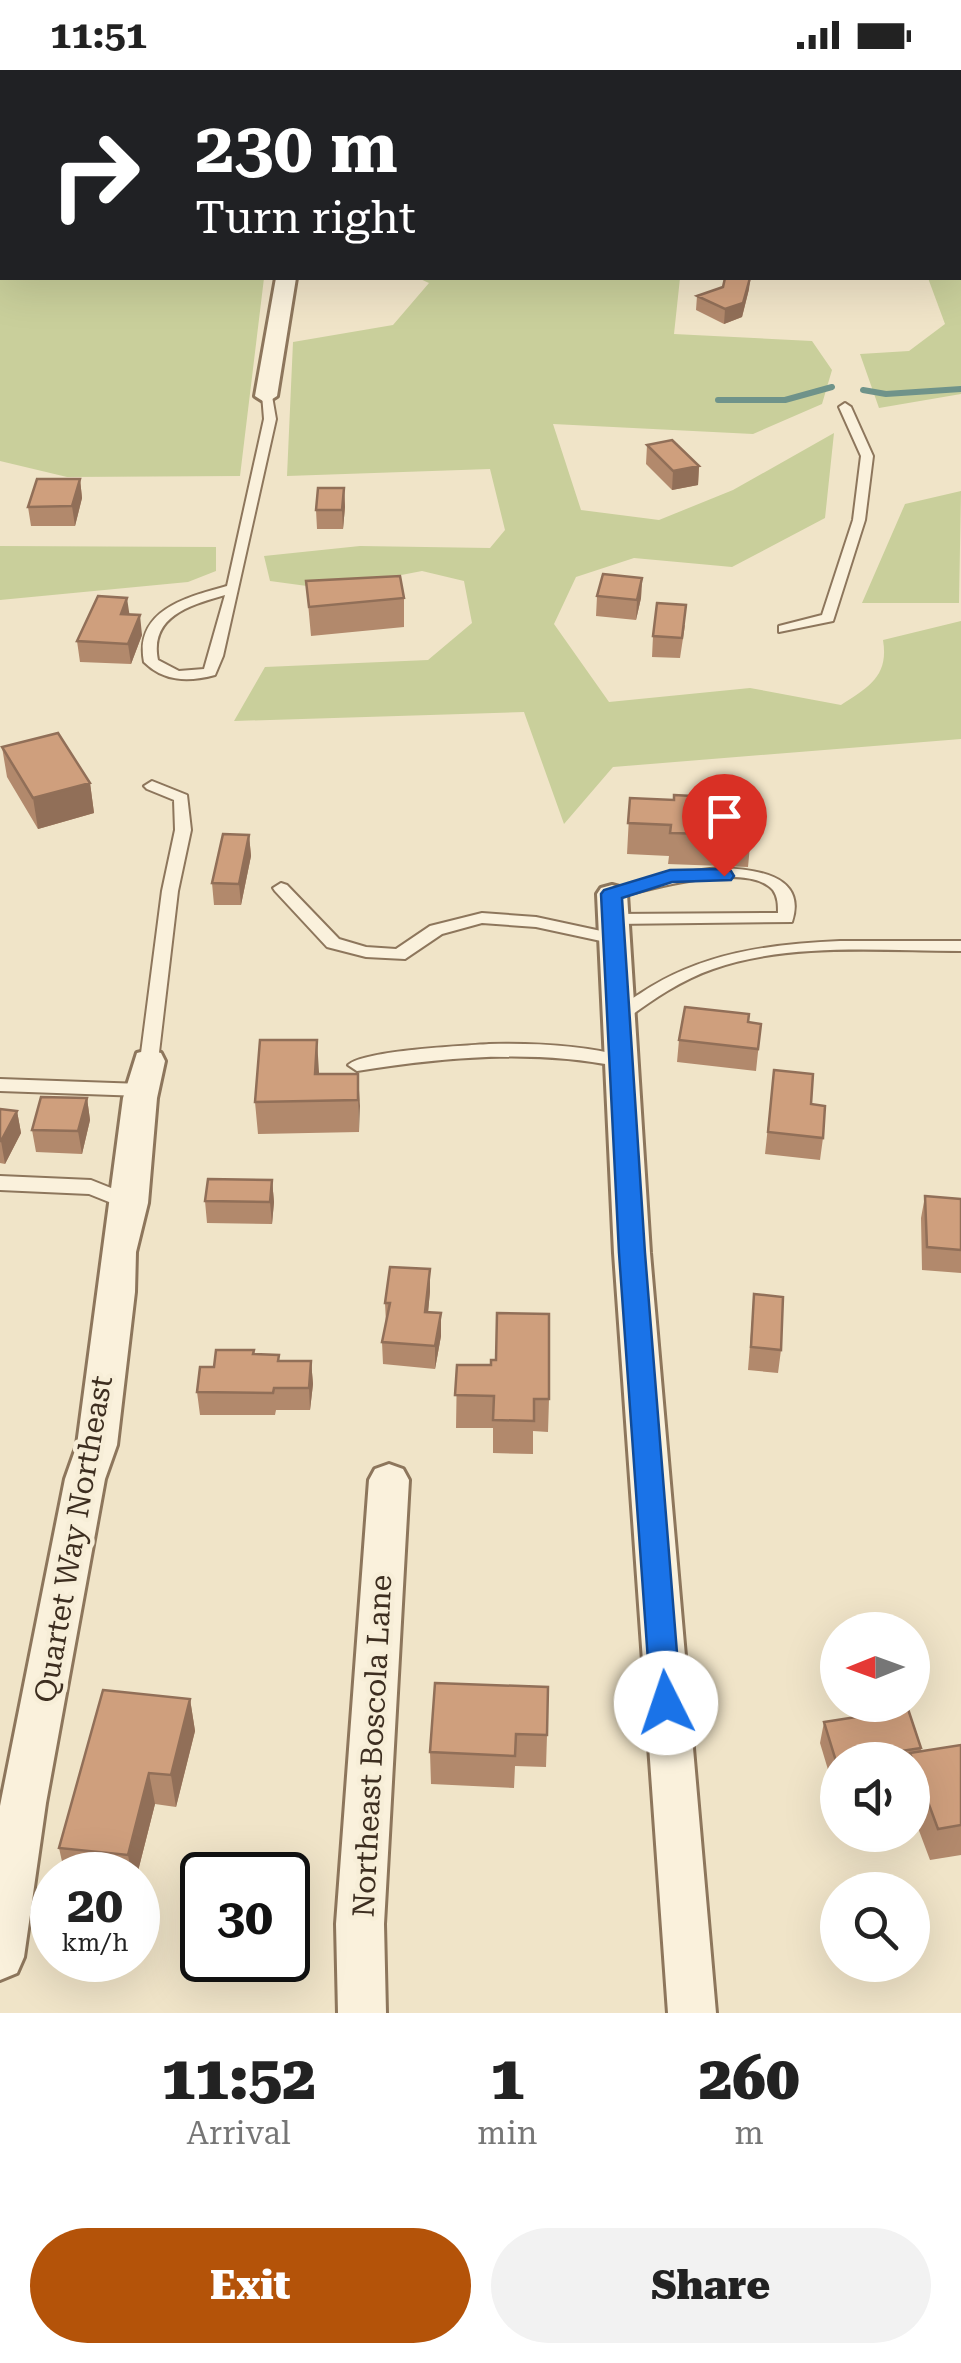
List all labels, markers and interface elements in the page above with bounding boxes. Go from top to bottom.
text: 11:51 [50,13,147,57]
text: 230 m [195,107,398,189]
icon: right [30,110,160,240]
text: Turn right [195,191,416,244]
pin [682,774,767,877]
icon: arrive [697,789,752,844]
street label: Quartet Way Northeast [27,1373,119,1705]
street label: Northeast Boscola Lane [346,1574,398,1918]
north arrow [820,1612,930,1722]
map controls [820,1612,930,1982]
position arrow [614,1651,718,1755]
button: sound [820,1742,930,1852]
speed limit sign: 30 [180,1852,310,1982]
button: search [820,1872,930,1982]
text: 20 [67,1876,123,1934]
text: km/h [62,1928,128,1957]
text: 11:52 [161,2043,316,2114]
text: 1 [490,2043,524,2114]
text: 260 [699,2043,800,2114]
text: Arrival [187,2114,291,2152]
text: min [477,2114,537,2152]
text: m [735,2114,764,2152]
button: Exit [30,2228,471,2343]
button: Share [491,2228,931,2343]

